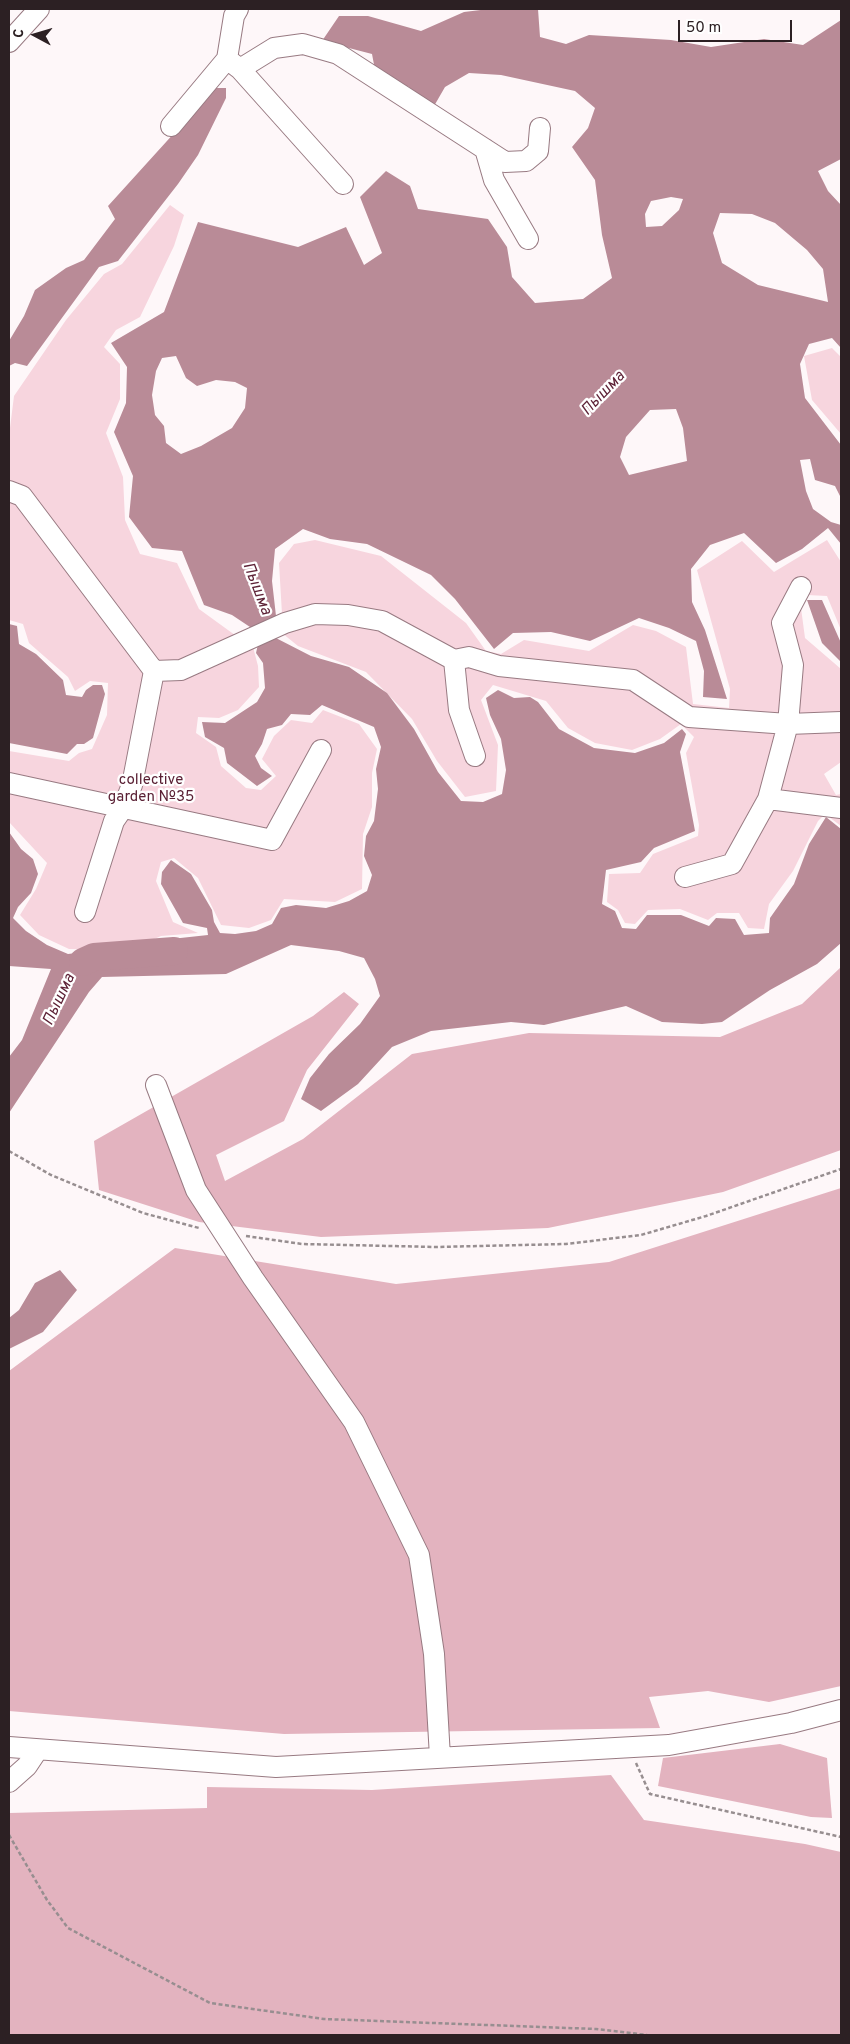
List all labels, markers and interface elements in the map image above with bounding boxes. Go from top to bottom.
north arrow [10,10,60,60]
scale bar [680,10,794,42]
text: 50 m [686,19,721,38]
text: С [11,28,29,39]
water label: Пышма [578,368,630,420]
water label: Пышма [237,560,275,618]
park label: collective garden №35 [108,772,194,807]
water label: Пышма [40,971,80,1029]

